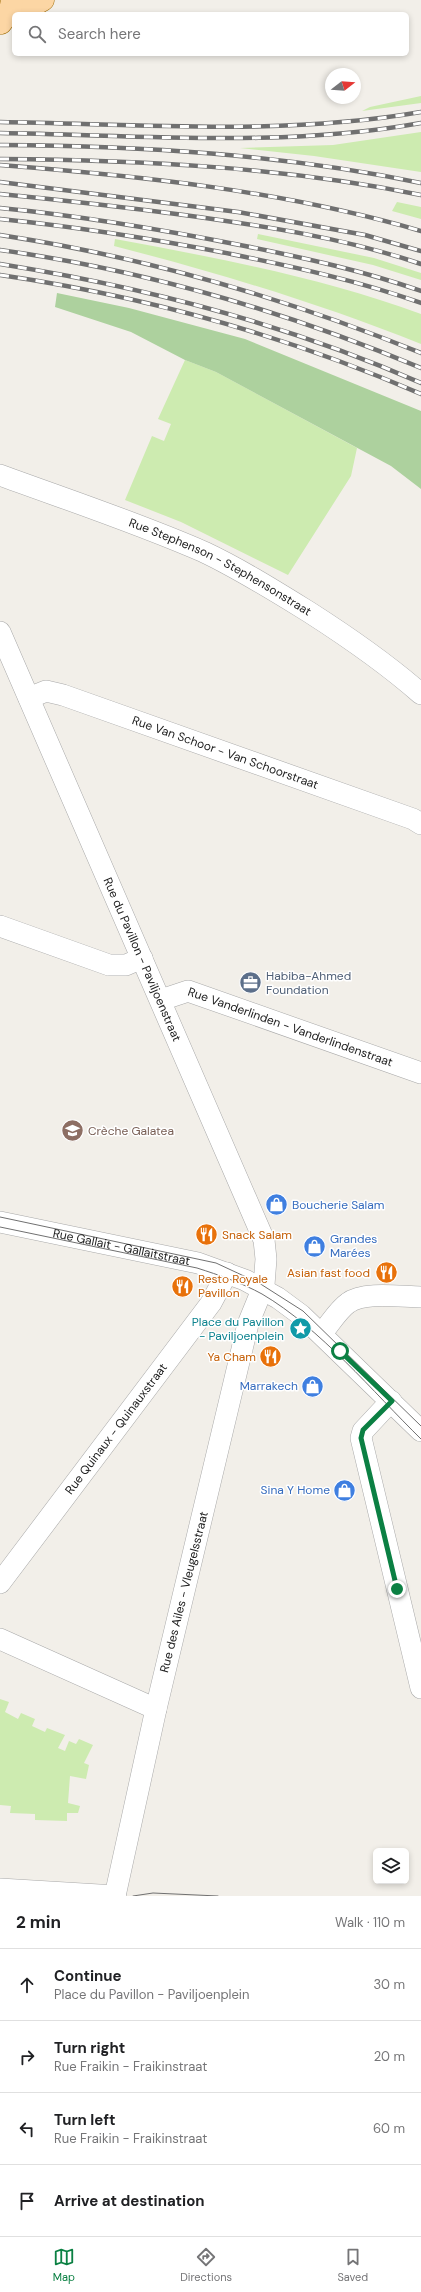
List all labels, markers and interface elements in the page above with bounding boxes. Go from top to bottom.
search box [12,12,409,56]
icon: search [26,23,48,45]
text: Search here [58,24,141,44]
north arrow [325,68,361,104]
street label: Rue Stephenson - Stephensonstraat [127,514,314,620]
street label: Rue Van Schoor - Van Schoorstraat [130,712,321,793]
street label: Rue du Pavillon - Paviljoenstraat [100,875,185,1044]
place label: Habiba-Ahmed Foundation [266,968,351,998]
office icon: Habiba-Ahmed Foundation [238,970,264,996]
street label: Rue Vanderlinden - Vanderlindenstraat [186,984,395,1071]
school or university icon: Crèche Galatea [59,1118,85,1144]
place label: Crèche Galatea [88,1123,174,1139]
shop icon: Boucherie Salam [264,1192,290,1218]
place label: Boucherie Salam [292,1197,385,1213]
restaurant icon: Snack Salam [194,1222,220,1248]
street label: Rue Gallait - Gallaitstraat [51,1225,192,1269]
place label: Snack Salam [222,1227,292,1243]
place label: Grandes Marées [330,1231,377,1261]
shop icon: Grandes Marées [301,1233,327,1259]
restaurant icon: Asian fast food [373,1260,399,1286]
place label: Asian fast food [287,1265,370,1281]
place label: Resto Royale Pavillon [198,1271,268,1301]
restaurant icon: Resto Royale Pavillon [170,1273,196,1299]
place label: Place du Pavillon - Paviljoenplein [192,1314,284,1344]
place icon: Place du Pavillon - Paviljoenplein [287,1316,313,1342]
route start [331,1342,349,1360]
restaurant icon: Ya Cham [258,1344,284,1370]
place label: Ya Cham [207,1349,256,1365]
street label: Rue Quinaux - Quinauxstraat [62,1360,171,1498]
shop icon: Marrakech [300,1373,326,1399]
place label: Marrakech [240,1378,298,1394]
shop icon: Sina Y Home [332,1477,358,1503]
place label: Sina Y Home [261,1482,330,1498]
street label: Rue des Ailes - Vleugelsstraat [156,1509,212,1674]
route end [388,1580,406,1598]
map controls [373,1848,409,1884]
button: layers [373,1848,409,1884]
text: 2 min [16,1911,61,1933]
text: Walk · 110 m [335,1914,405,1931]
text: Continue [54,1966,122,1986]
icon: ahead [16,1974,38,1996]
text: 30 m [373,1976,405,1993]
text: Place du Pavillon - Paviljoenplein [54,1986,249,2003]
text: Turn right [54,2038,125,2058]
icon: right [16,2046,38,2068]
text: 20 m [374,2048,405,2065]
text: Rue Fraikin - Fraikinstraat [54,2058,207,2075]
text: Turn left [54,2110,115,2130]
icon: left [16,2118,38,2140]
text: 60 m [373,2120,405,2137]
text: Rue Fraikin - Fraikinstraat [54,2130,207,2147]
icon: arrive [16,2190,38,2212]
text: Arrive at destination [54,2191,205,2211]
tab: Map [53,2246,75,2284]
tab: Directions [180,2246,232,2284]
tab: Saved [337,2246,368,2284]

